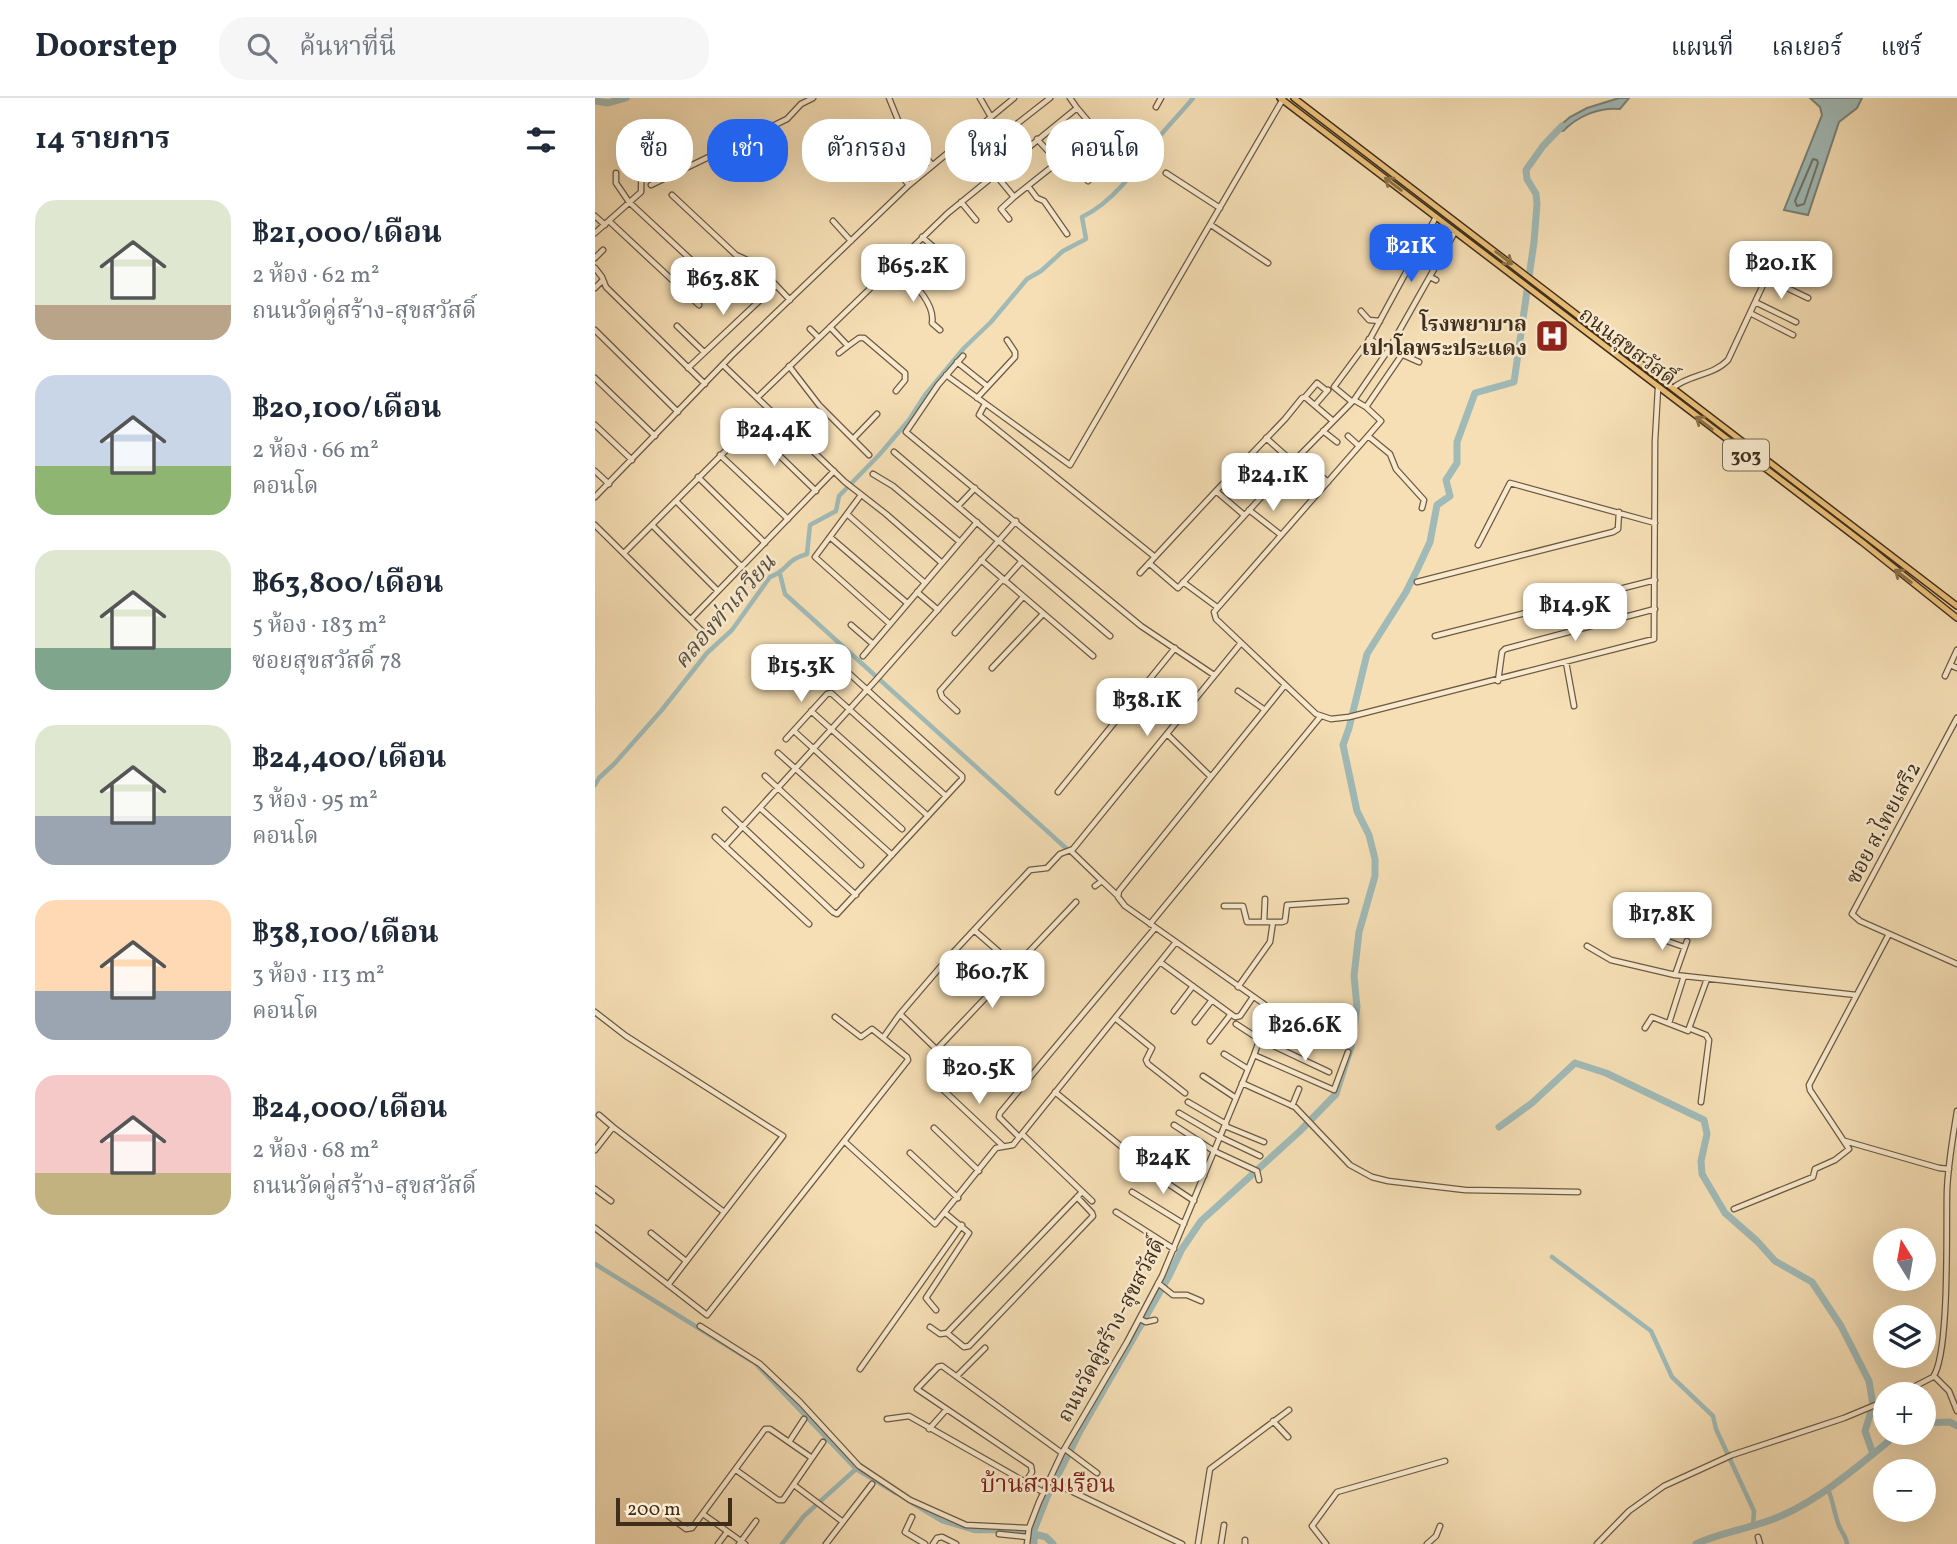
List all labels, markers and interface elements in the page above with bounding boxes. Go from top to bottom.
search box [219,17,709,80]
text: Doorstep [35,25,177,71]
icon: search [243,29,281,67]
text: ค้นหาที่นี่ [299,30,396,66]
text: แผนที่ [1671,32,1734,66]
text: เลเยอร์ [1772,32,1843,66]
text: แชร์ [1881,32,1922,66]
text: 14 รายการ [35,119,170,161]
chip: ซื้อ [616,119,693,182]
chip: เช่า [707,119,788,182]
chip: ตัวกรอง [802,119,931,182]
chip: ใหม่ [945,119,1032,182]
chip: คอนโด [1046,119,1164,182]
icon: filters [522,121,560,159]
one-way arrow [1384,177,1403,191]
text: ฿21,000/เดือน [252,213,442,255]
pin: ฿21K [1370,225,1452,284]
icon: home [91,228,175,312]
text: ฿21K [1386,231,1436,263]
pin: ฿20.1K [1724,242,1838,301]
pin: ฿65.2K [856,244,970,304]
text: ฿20.1K [1745,248,1817,280]
text: ฿65.2K [877,251,949,283]
one-way arrow [1495,251,1513,266]
pin: ฿63.8K [666,258,780,317]
text: 2 ห้อง · 62 m² [252,260,379,292]
text: ฿63.8K [687,264,759,296]
text: ถนนวัดคู่สร้าง-สุขสวัสดิ์ [252,296,477,328]
street label: ถนนสุขสวัสดิ์ [1572,299,1684,394]
place label: โรงพยาบาล เปาโลพระประแดง [1362,309,1527,364]
hospital icon: โรงพยาบาล เปาโลพระประแดง [1533,317,1571,355]
text: ฿20,100/เดือน [252,388,441,430]
icon: home [91,403,175,487]
pin: ฿24.4K [717,408,831,468]
text: ฿24.4K [736,415,812,447]
one-way arrow [1695,415,1713,430]
text: 2 ห้อง · 66 m² [252,435,379,467]
road number: 303 [1723,440,1769,470]
pin: ฿24.1K [1216,454,1330,513]
text: ฿24.1K [1238,460,1308,492]
text: คอนโด [252,471,319,503]
water label: คลองท่าเกวียน [667,548,785,676]
text: ฿63,800/เดือน [252,563,443,605]
one-way arrow [1894,569,1913,584]
icon: home [91,578,175,662]
pin: ฿14.9K [1518,584,1632,643]
text: ฿14.9K [1539,590,1611,622]
text: 5 ห้อง · 183 m² [252,610,387,642]
pin: ฿15.3K [744,644,858,704]
text: ซอยสุขสวัสดิ์ 78 [252,646,402,678]
text: ฿15.3K [767,651,835,683]
pin: ฿38.1K [1090,678,1204,738]
text: ฿38.1K [1112,685,1182,717]
text: ฿24,400/เดือน [252,738,446,780]
icon: home [91,753,175,837]
street label: ซอย ส.ไทยเสรี2 [1838,756,1929,890]
text: 3 ห้อง · 95 m² [252,785,378,817]
text: คอนโด [252,821,319,853]
pin: ฿17.8K [1605,892,1719,952]
text: ฿17.8K [1629,899,1695,931]
text: ฿38,100/เดือน [252,913,439,955]
icon: home [91,928,175,1012]
pin: ฿60.7K [935,950,1049,1010]
text: ฿60.7K [955,957,1029,989]
text: 3 ห้อง · 113 m² [252,960,385,992]
text: คอนโด [252,996,319,1028]
pin: ฿26.6K [1248,1004,1362,1063]
text: ฿26.6K [1268,1010,1342,1042]
pin: ฿20.5K [922,1046,1036,1106]
text: ฿20.5K [943,1053,1015,1085]
text: ฿24,000/เดือน [252,1088,448,1130]
icon: home [91,1103,175,1187]
text: 2 ห้อง · 68 m² [252,1135,379,1167]
pin: ฿24K [1122,1136,1204,1196]
text: ฿24K [1135,1143,1191,1175]
text: ถนนวัดคู่สร้าง-สุขสวัสดิ์ [252,1171,477,1203]
north arrow [1873,1228,1935,1292]
map controls [1873,1228,1936,1522]
street label: ถนนวัดคู่สร้าง-สุขสวัสดิ์ [1049,1231,1174,1428]
button: layers [1873,1305,1936,1368]
button: + [1873,1382,1936,1445]
button: − [1873,1459,1936,1522]
district label: บ้านสามเรือน [981,1469,1115,1503]
scale bar [616,1495,731,1527]
text: 200 m [627,1497,681,1523]

